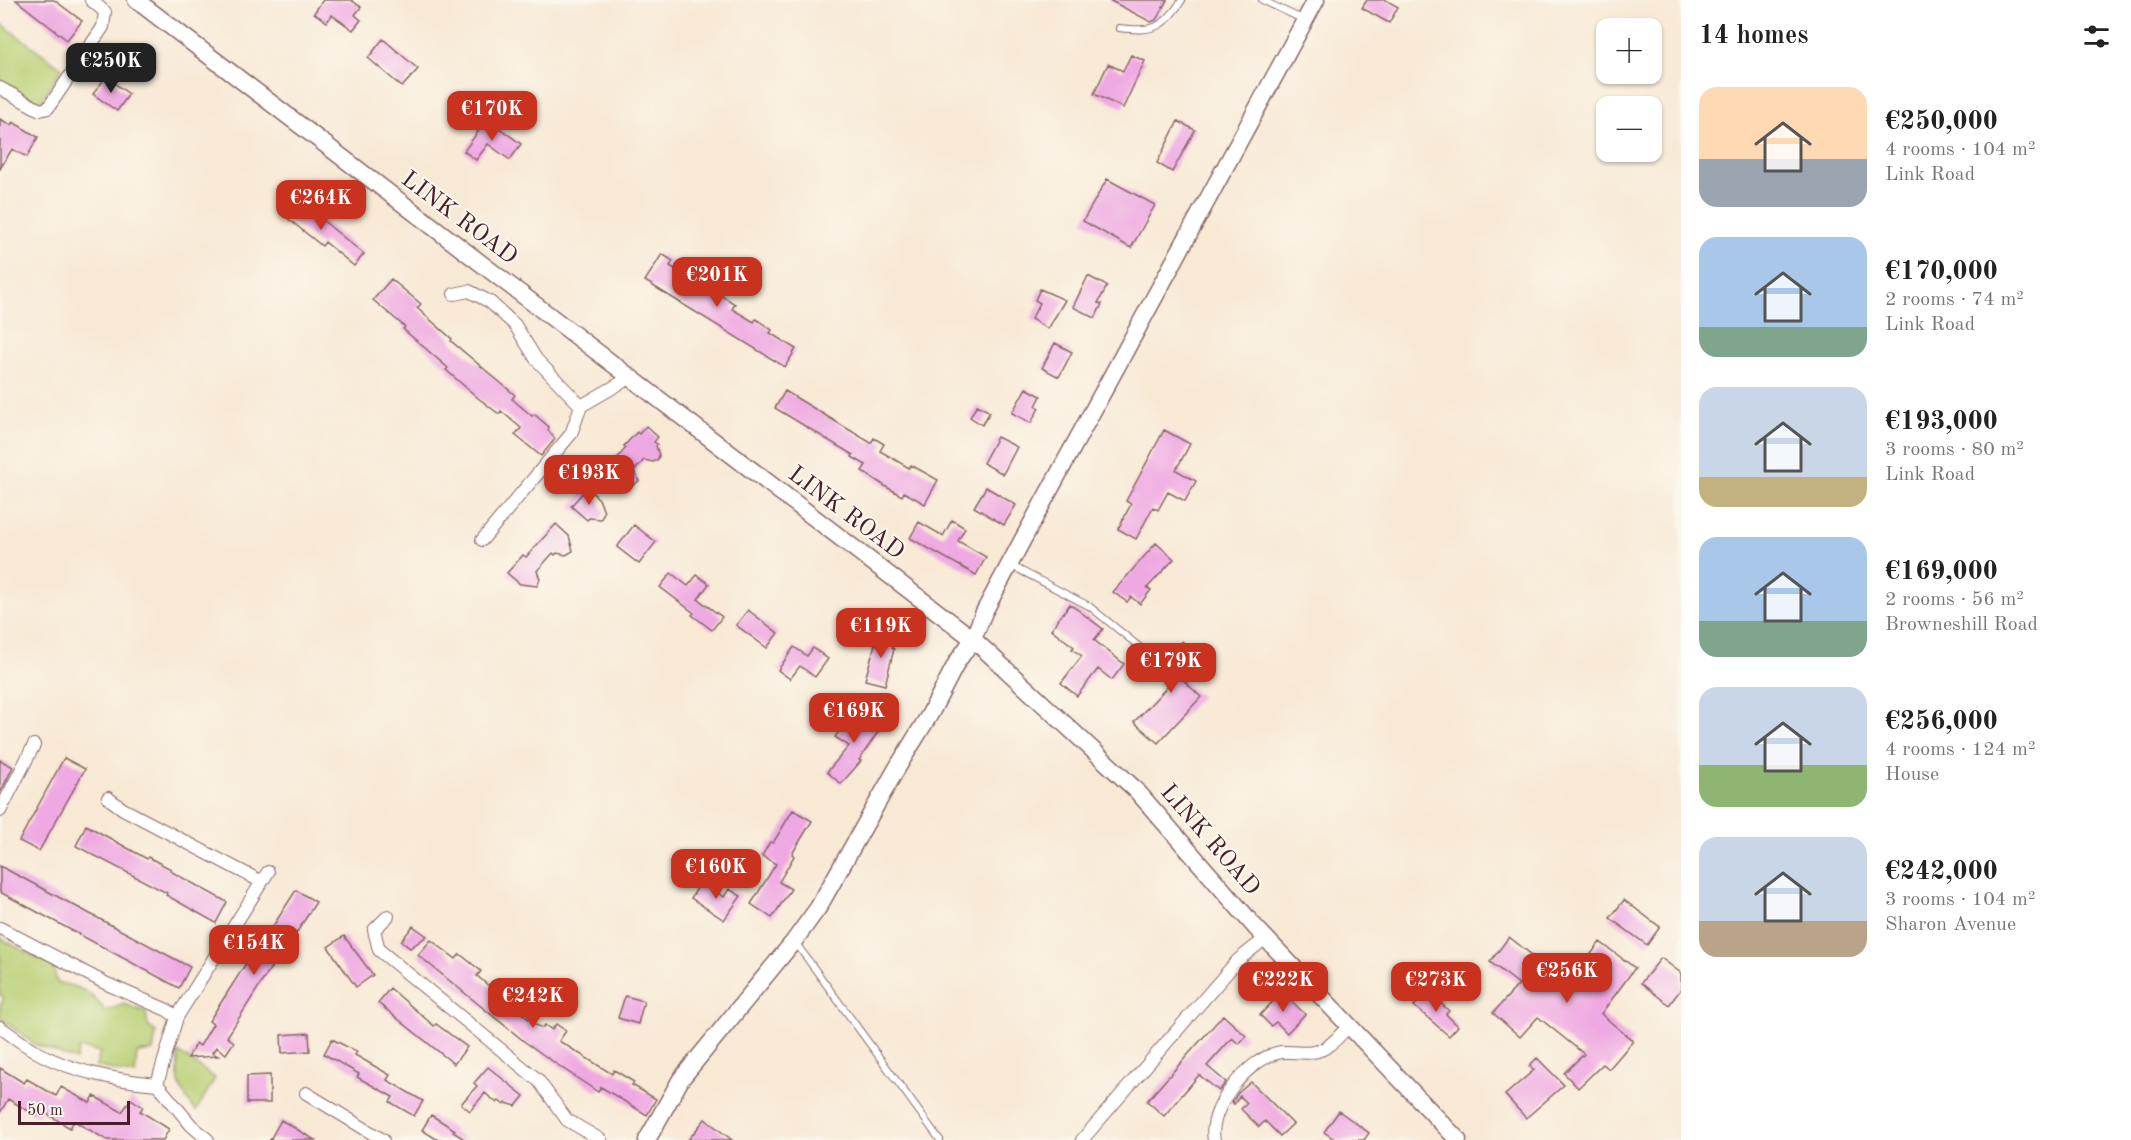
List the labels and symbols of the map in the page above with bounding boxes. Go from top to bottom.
pin: €250K [69,43,153,94]
pin: €170K [450,91,534,142]
street label: LINK ROAD [396,167,521,270]
pin: €264K [279,180,363,231]
pin: €201K [675,257,759,308]
pin: €193K [547,455,631,506]
street label: LINK ROAD [783,462,908,565]
pin: €119K [839,608,923,659]
pin: €179K [1129,643,1213,694]
pin: €169K [812,693,896,744]
street label: LINK ROAD [1155,780,1264,900]
pin: €160K [674,849,758,900]
pin: €154K [212,925,296,976]
pin: €256K [1525,953,1609,1004]
pin: €222K [1241,962,1325,1013]
pin: €273K [1394,962,1478,1013]
pin: €242K [491,978,575,1029]
scale bar [18,1098,130,1126]

